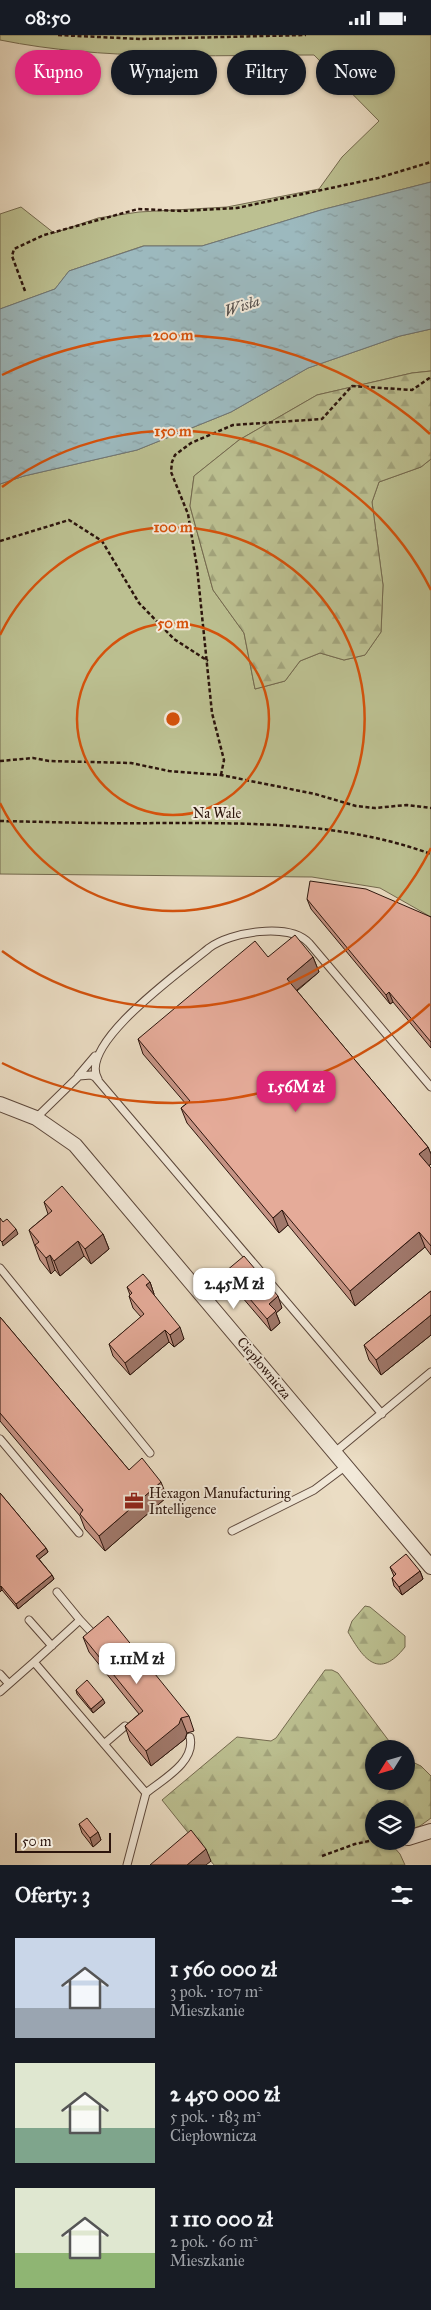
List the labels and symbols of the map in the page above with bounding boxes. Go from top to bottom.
water label: Wisła [222,292,262,320]
text: 200 m [153,326,194,344]
text: 150 m [154,422,192,440]
text: 100 m [153,518,193,536]
text: 50 m [157,614,189,632]
centre of rings [164,710,182,728]
street label: Na Wale [193,805,241,822]
pin: 1.56M zł [244,1071,348,1113]
pin: 2.45M zł [182,1267,286,1310]
street label: Ciepłownicza [233,1334,295,1403]
place label: Hexagon Manufacturing Intelligence [149,1485,291,1518]
office icon: Hexagon Manufacturing Intelligence [123,1490,145,1512]
pin: 1.11M zł [85,1643,189,1685]
north arrow [365,1740,415,1790]
scale bar [15,1830,111,1853]

